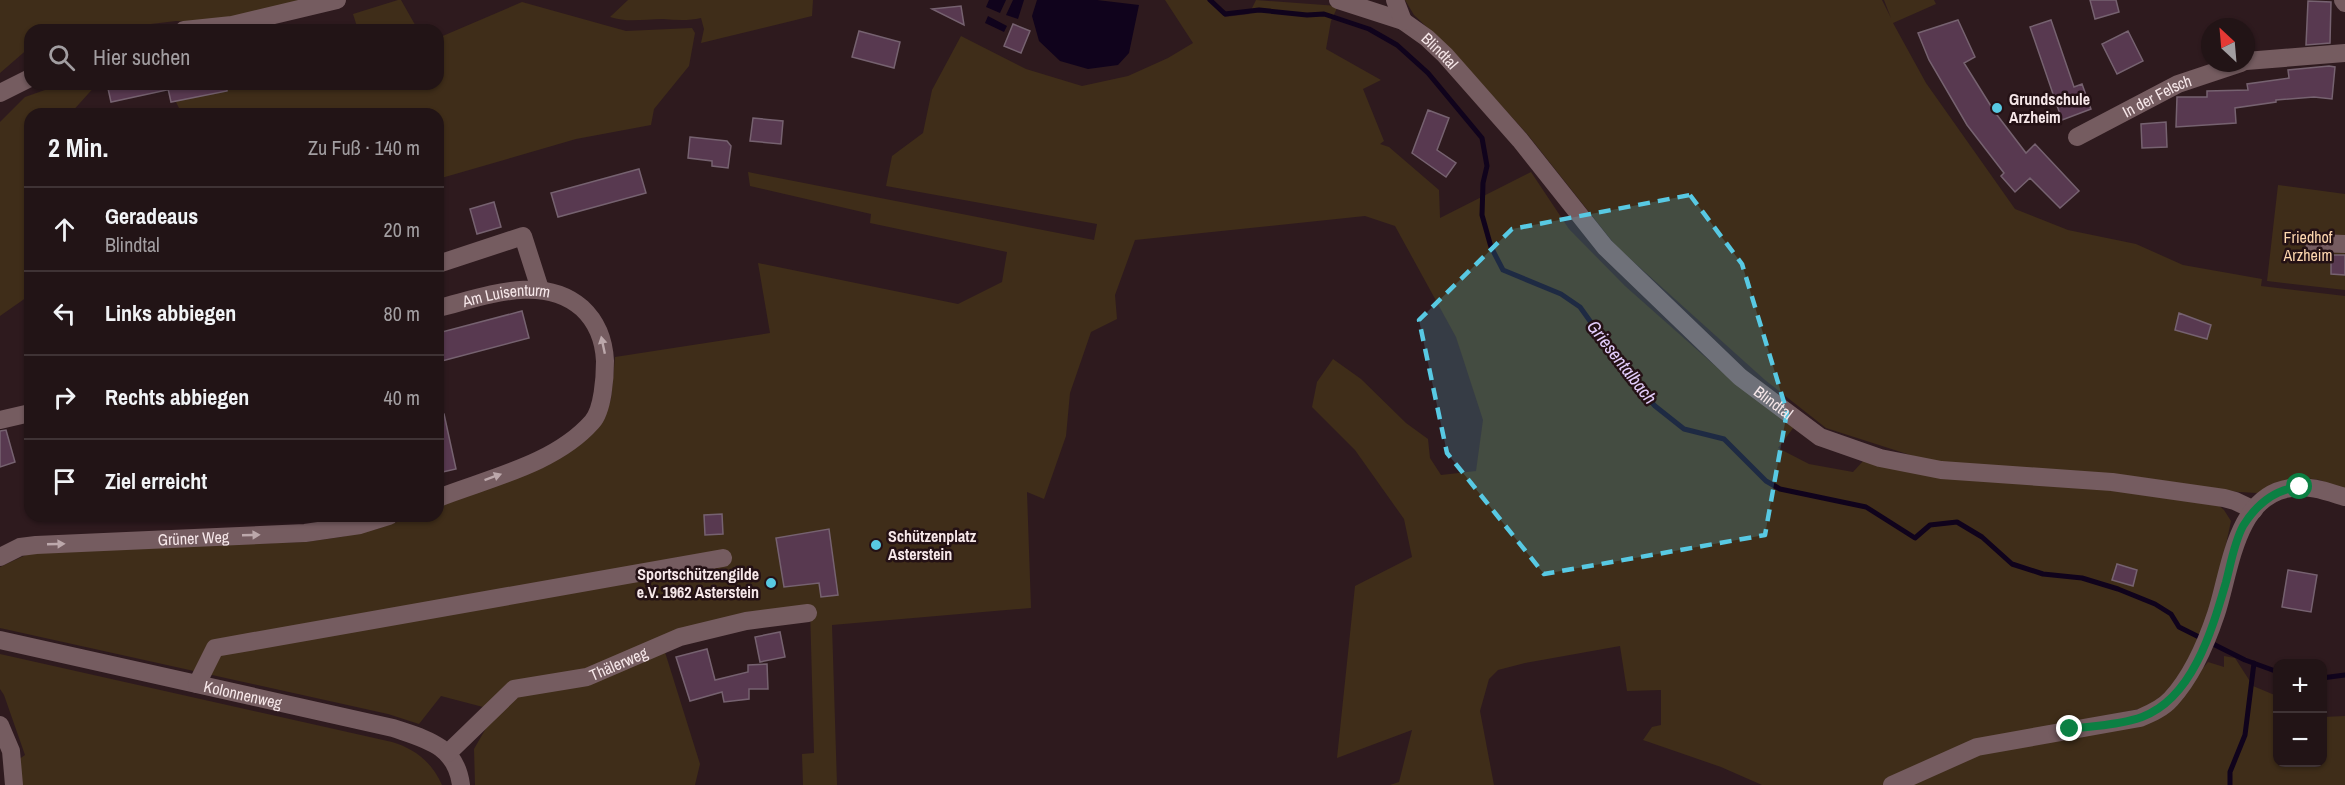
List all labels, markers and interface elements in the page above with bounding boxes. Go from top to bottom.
north arrow [2201,18,2255,72]
search box [24,24,444,90]
street label: Blindtal [1417,28,1464,74]
icon: search [45,41,78,74]
text: Hier suchen [93,42,190,72]
street label: In der Felsch [2118,69,2194,122]
place label: Grundschule Arzheim [2009,88,2090,128]
marker: Grundschule Arzheim [1990,101,2004,115]
text: 2 Min. [48,130,108,165]
text: Zu Fuß · 140 m [308,134,420,161]
text: Geradeaus [105,201,198,231]
icon: ahead [48,213,81,246]
text: 20 m [384,216,420,243]
park label: Friedhof Arzheim [2283,226,2333,266]
text: Blindtal [105,231,160,258]
street label: Am Luisenturm [459,279,552,312]
icon: left [48,297,81,330]
text: Links abbiegen [105,298,236,328]
text: 80 m [384,300,420,327]
water label: Griesentalbach [1581,315,1663,409]
one-way arrow [597,336,607,354]
street label: Blindtal [1750,380,1798,424]
icon: right [48,381,81,414]
text: Rechts abbiegen [105,382,249,412]
text: 40 m [384,384,420,411]
icon: arrive [48,465,81,498]
text: Ziel erreicht [105,466,207,496]
one-way arrow [484,472,502,482]
route start [2286,473,2312,499]
street label: Grüner Weg [157,525,230,551]
place label: Schützenplatz Asterstein [888,525,977,565]
one-way arrow [241,531,260,540]
marker: Schützenplatz Asterstein [869,538,883,552]
one-way arrow [47,539,66,548]
place label: Sportschützengilde e.V. 1962 Asterstein [637,563,759,603]
marker: Sportschützengilde e.V. 1962 Asterstein [764,576,778,590]
street label: Thälerweg [586,641,651,686]
map controls [2273,659,2327,767]
button: + [2273,659,2327,713]
street label: Kolonnenweg [202,675,285,714]
button: − [2273,713,2327,767]
route end [2056,715,2082,741]

